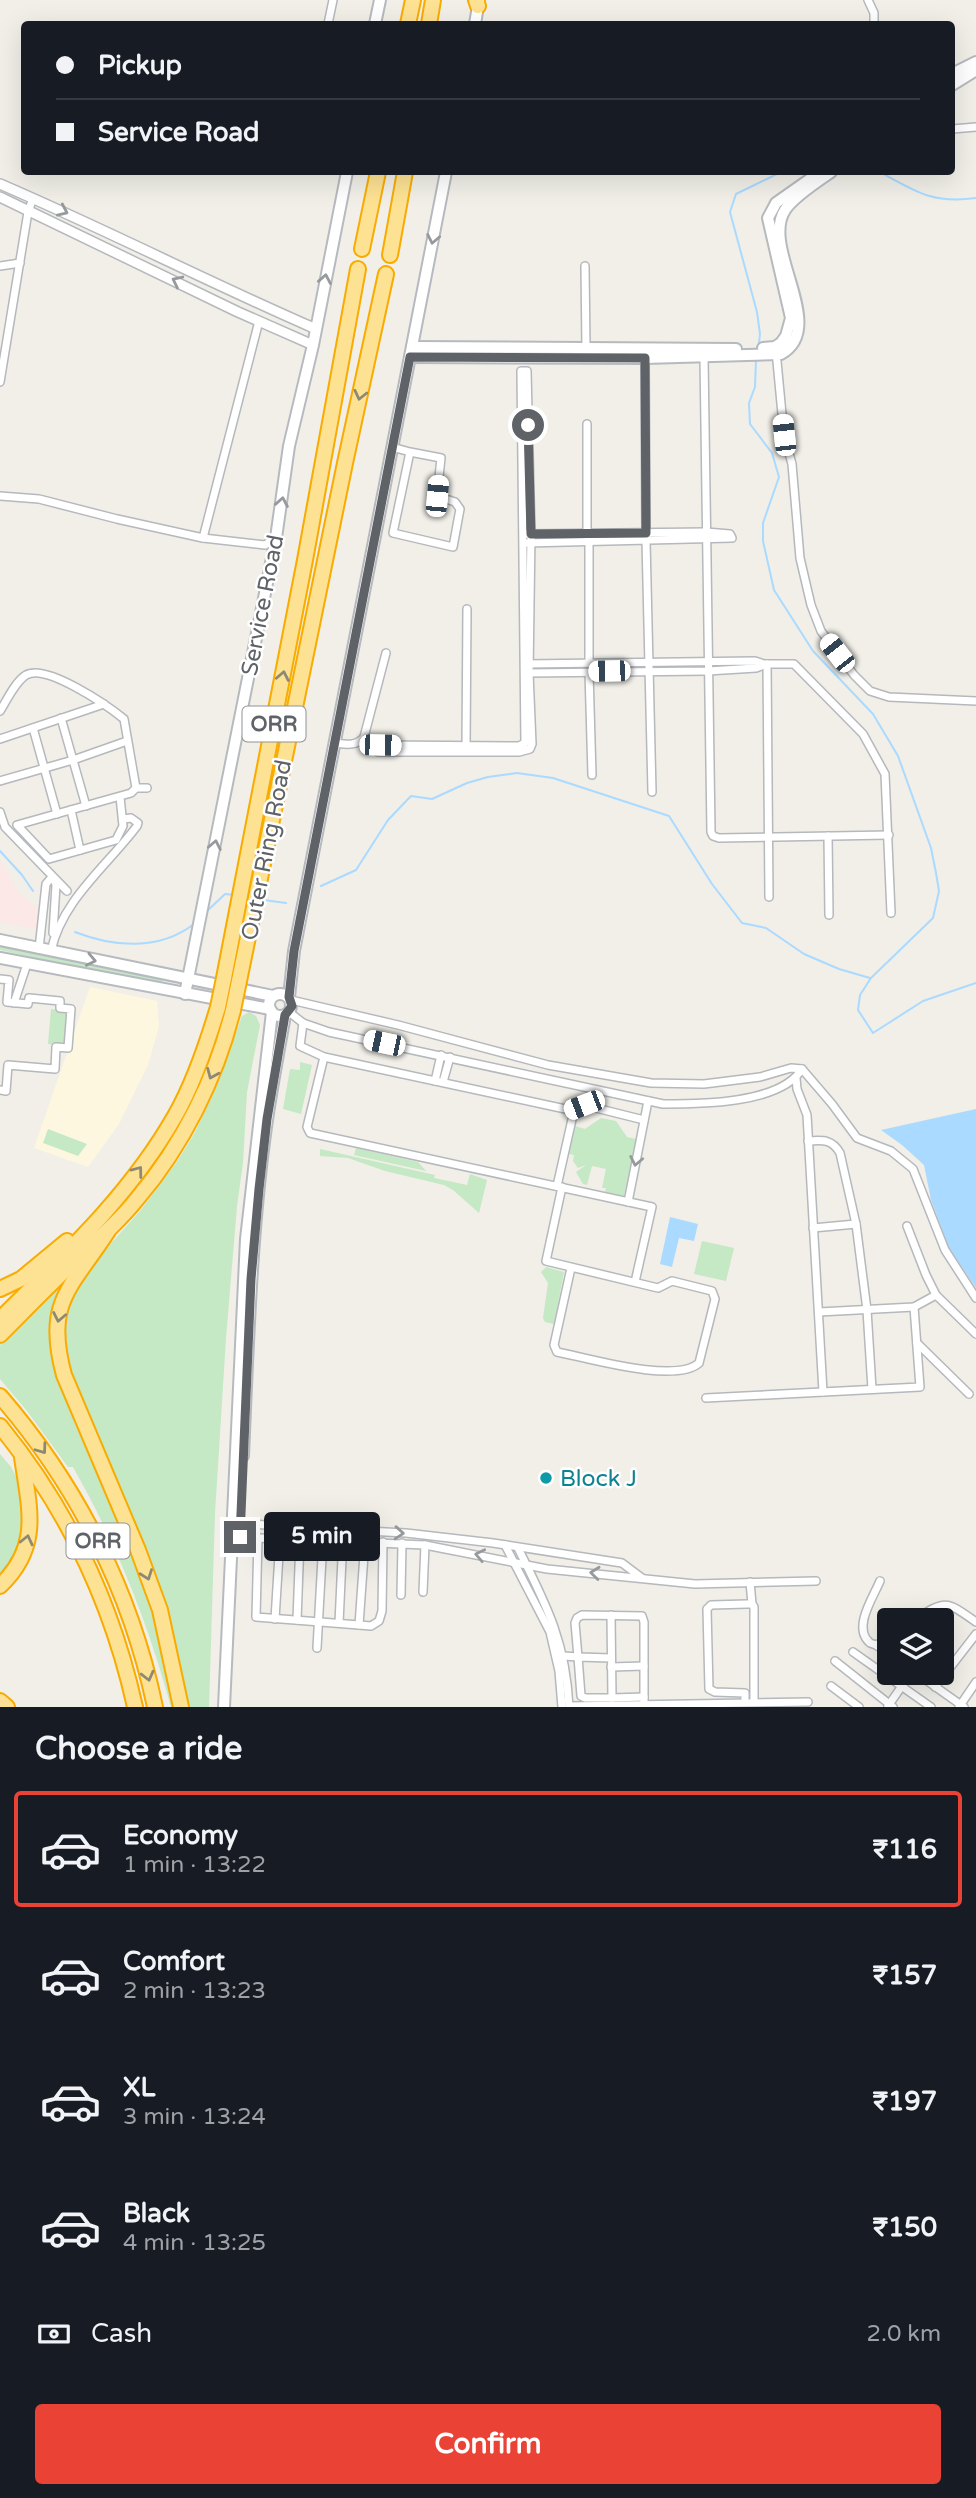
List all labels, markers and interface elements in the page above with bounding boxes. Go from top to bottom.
text: Pickup [98,50,182,81]
text: Service Road [98,117,260,148]
one-way arrow [55,203,68,217]
one-way arrow [426,233,441,244]
one-way arrow [317,273,332,285]
one-way arrow [172,276,184,290]
one-way arrow [354,389,369,401]
route start [512,409,544,441]
car [772,413,797,457]
car [425,474,450,518]
one-way arrow [274,496,289,508]
street label: Service Road [236,532,290,678]
car [816,630,859,676]
car [588,660,631,682]
one-way arrow [275,670,290,682]
road number: ORR [243,706,306,742]
car [359,734,402,756]
street label: Outer Ring Road [236,758,298,943]
one-way arrow [206,839,221,851]
one-way arrow [85,952,97,966]
car [362,1028,407,1058]
one-way arrow [206,1067,220,1080]
car [561,1088,608,1122]
one-way arrow [630,1155,645,1167]
one-way arrow [130,1167,143,1179]
one-way arrow [52,1311,67,1322]
one-way arrow [34,1441,46,1454]
place label: Block J [560,1465,637,1493]
marker: Block J [538,1470,554,1486]
callout: 5 min [264,1512,380,1562]
route end [224,1521,256,1553]
text: 5 min [291,1522,353,1550]
road number: ORR [66,1524,130,1558]
one-way arrow [394,1525,405,1540]
one-way arrow [19,1534,34,1546]
one-way arrow [474,1548,486,1563]
one-way arrow [589,1566,601,1581]
one-way arrow [139,1568,153,1580]
map controls [877,1608,954,1685]
button: layers [877,1608,954,1685]
one-way arrow [140,1670,154,1682]
text: Choose a ride [35,1730,242,1768]
icon: car [39,1818,102,1881]
text: Economy [123,1820,238,1851]
text: ₹116 [873,1834,937,1865]
text: 1 min · 13:22 [123,1851,266,1879]
icon: car [39,1944,102,2007]
text: Comfort [123,1946,225,1977]
text: ₹157 [873,1960,937,1991]
text: 2 min · 13:23 [123,1977,266,2005]
icon: car [39,2070,102,2133]
text: XL [123,2072,155,2103]
text: ₹197 [873,2086,937,2117]
text: 3 min · 13:24 [123,2103,266,2131]
icon: car [39,2196,102,2259]
text: Black [123,2198,190,2229]
text: ₹150 [873,2212,937,2243]
text: 4 min · 13:25 [123,2229,266,2257]
icon: cash [35,2315,73,2353]
text: Cash [91,2318,152,2349]
text: 2.0 km [867,2320,941,2348]
button: Confirm [35,2404,941,2484]

